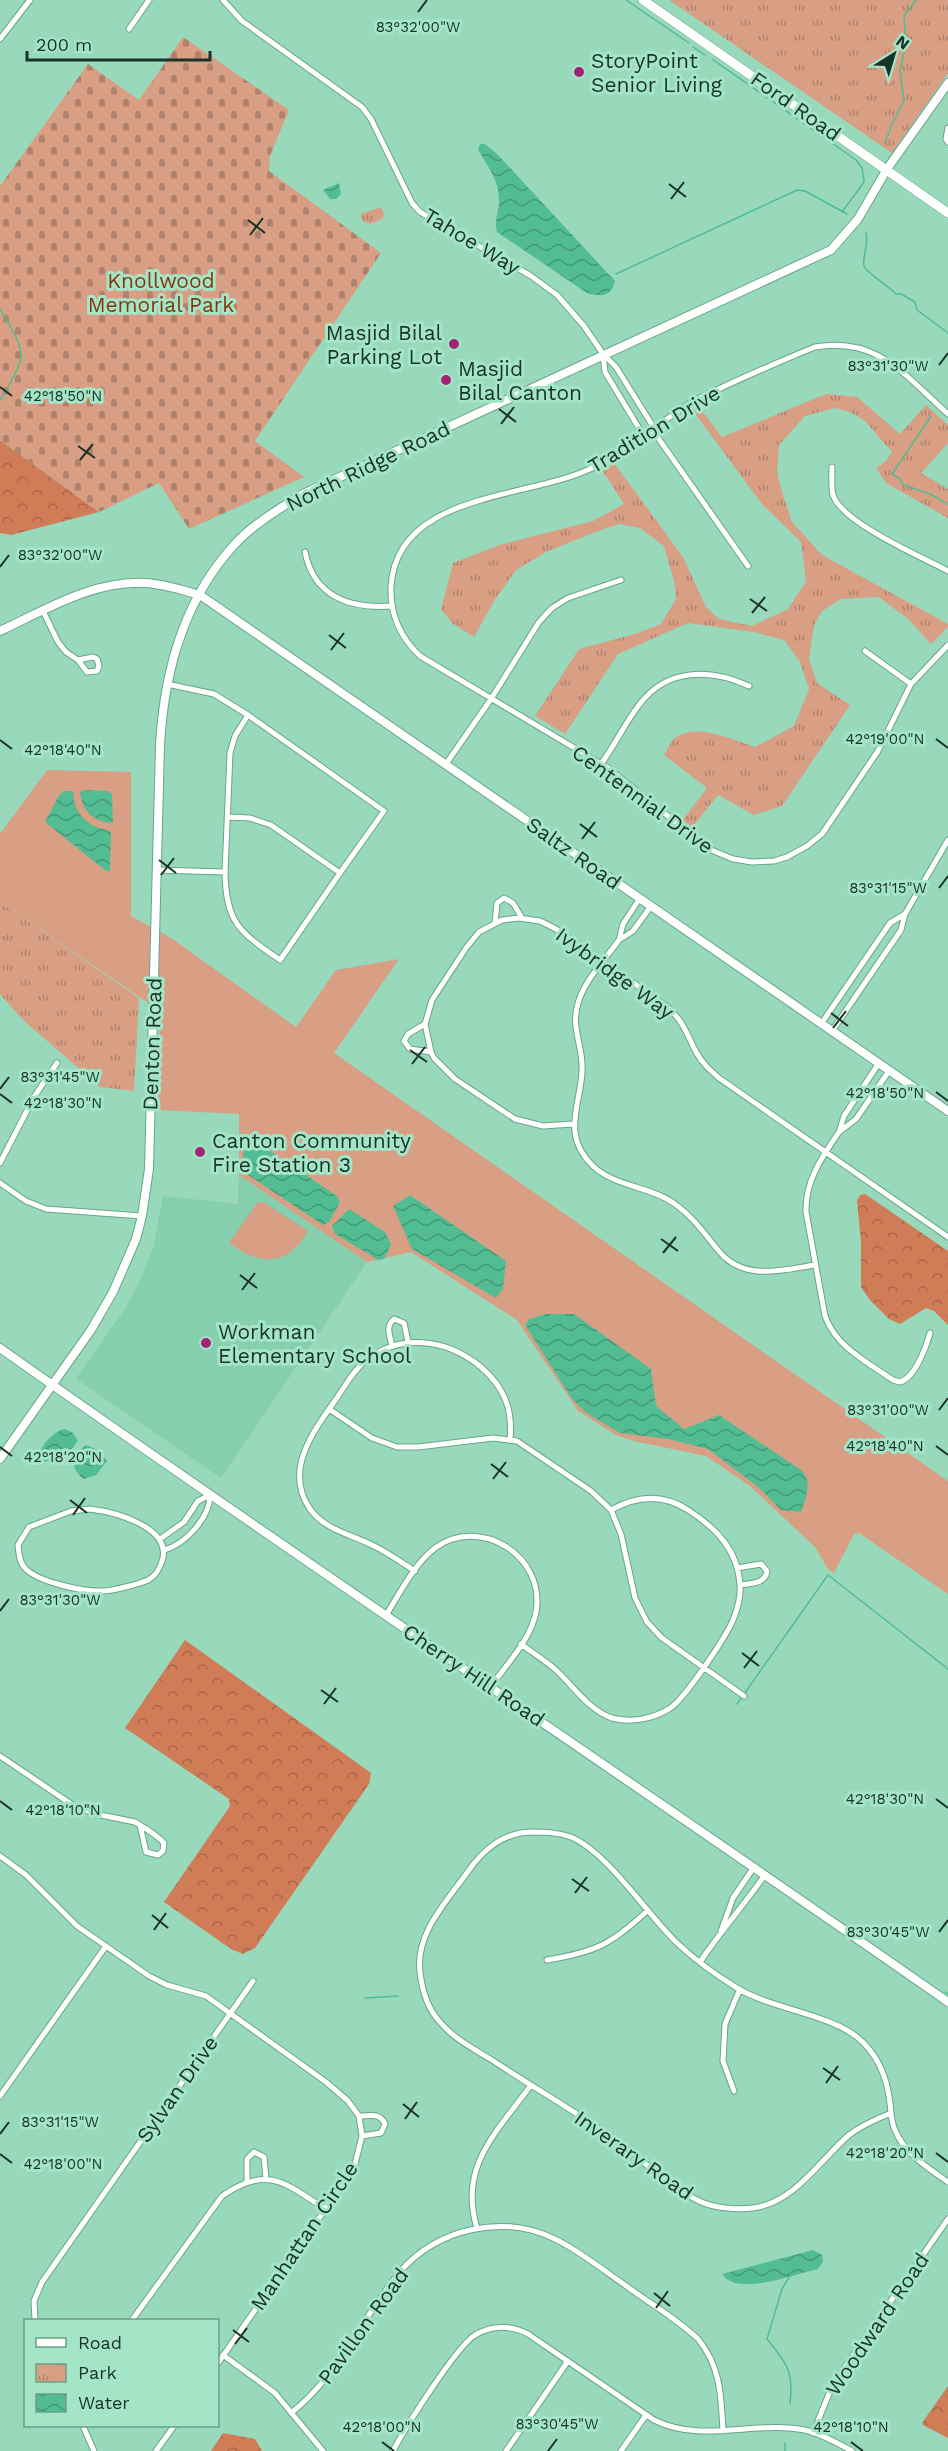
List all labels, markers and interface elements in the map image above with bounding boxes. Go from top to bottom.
text: 83°32'00"W [376,18,460,36]
scale bar [27,24,210,62]
north arrow [864,24,924,84]
text: N [892,31,913,54]
text: 200 m [36,34,92,55]
place label: StoryPoint Senior Living [591,48,723,97]
marker: StoryPoint Senior Living [572,65,586,79]
street label: Ford Road [746,66,846,146]
street label: Tahoe Way [419,202,525,280]
park label: Knollwood Memorial Park [88,268,234,317]
place label: Masjid Bilal Parking Lot [326,320,443,369]
marker: Masjid Bilal Parking Lot [447,337,461,351]
place label: Masjid Bilal Canton [458,356,582,405]
text: 83°31'30"W [847,357,929,375]
marker: Masjid Bilal Canton [439,373,453,387]
street label: Tradition Drive [583,380,725,478]
text: 42°18'50"N [24,387,102,405]
street label: North Ridge Road [282,416,454,516]
text: 83°32'00"W [18,546,102,564]
text: 42°19'00"N [845,730,925,748]
street label: Centennial Drive [567,739,719,859]
text: 42°18'40"N [24,741,102,759]
street label: Saltz Road [522,811,626,895]
text: 83°31'15"W [849,879,927,897]
street label: Ivybridge Way [551,922,679,1024]
street label: Denton Road [137,977,167,1111]
text: 83°31'45"W [20,1068,100,1086]
text: 42°18'50"N [846,1084,924,1102]
text: 42°18'30"N [24,1094,102,1112]
place label: Canton Community Fire Station 3 [212,1128,411,1177]
marker: Canton Community Fire Station 3 [193,1145,207,1159]
place label: Workman Elementary School [218,1319,412,1368]
marker: Workman Elementary School [199,1336,213,1350]
text: 83°31'00"W [847,1401,929,1419]
text: 42°18'40"N [846,1437,924,1455]
text: 42°18'20"N [24,1448,102,1466]
text: 83°31'30"W [19,1591,101,1609]
street label: Cherry Hill Road [398,1618,550,1732]
text: 42°18'30"N [846,1790,924,1808]
text: 42°18'10"N [25,1801,101,1819]
text: 83°30'45"W [846,1923,930,1941]
street label: Sylvan Drive [131,2031,223,2147]
street label: Inverary Road [570,2105,698,2205]
text: 83°31'15"W [21,2113,99,2131]
text: 42°18'20"N [846,2144,924,2162]
text: 42°18'00"N [23,2155,103,2173]
street label: Manhattan Circle [245,2157,363,2315]
street label: Woodward Road [820,2248,934,2400]
street label: Pavillon Road [312,2263,414,2389]
legend [24,2319,219,2427]
text: Road [78,2332,122,2353]
text: Park [78,2362,117,2383]
text: Water [78,2392,130,2413]
text: 83°30'45"W [515,2415,599,2433]
text: 42°18'00"N [342,2418,422,2436]
text: 42°18'10"N [813,2418,889,2436]

